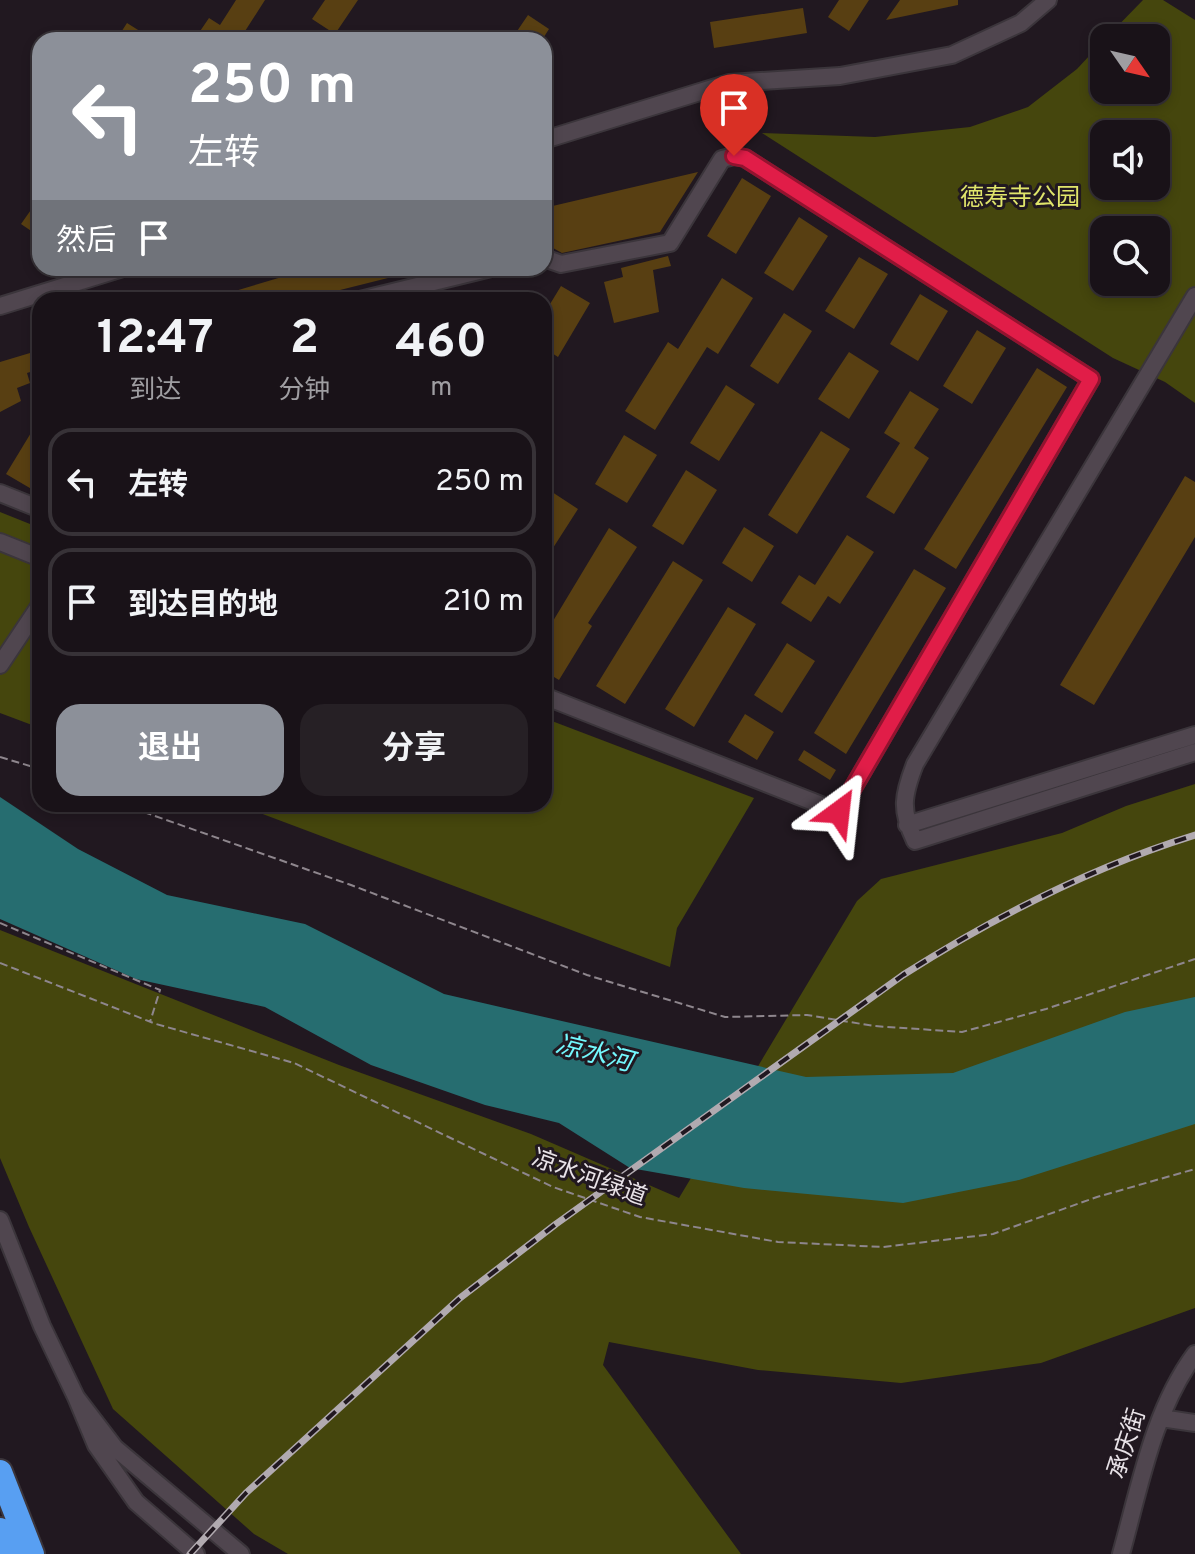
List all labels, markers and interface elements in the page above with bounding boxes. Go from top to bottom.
north arrow [1090,24,1170,104]
map controls [1090,24,1170,296]
text: 250 m [188,53,356,123]
icon: left [56,64,160,168]
pin [700,74,768,156]
icon: arrive [712,86,756,130]
button: sound [1090,120,1170,200]
text: 左转 [188,132,260,178]
park label: 德寿寺公园 [960,184,1080,214]
icon: arrive [132,216,176,260]
button: search [1090,216,1170,296]
text: 然后 [56,224,116,261]
text: 12:47 [97,310,214,370]
text: 2 [290,310,319,370]
text: 460 [395,314,487,374]
text: m [430,372,452,405]
text: 到达 [129,375,181,408]
text: 分钟 [278,375,330,408]
icon: left [60,460,104,504]
text: 250 m [435,464,524,501]
text: 左转 [128,468,188,505]
icon: arrive [60,580,104,624]
text: 210 m [443,584,524,621]
text: 到达目的地 [128,588,278,625]
button: 退出 [56,704,284,796]
button: 分享 [300,704,528,796]
position arrow [797,770,881,854]
water label: 凉水河 [552,1030,641,1082]
street label: 凉水河绿道 [527,1144,651,1214]
street label: 承庆街 [1103,1405,1153,1483]

